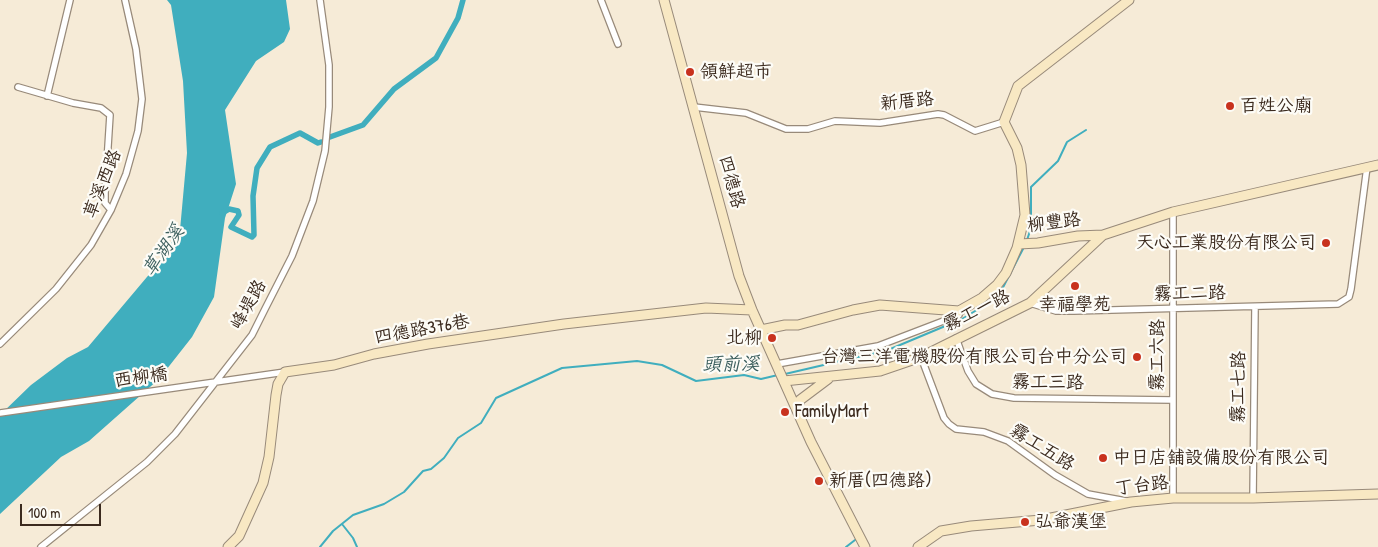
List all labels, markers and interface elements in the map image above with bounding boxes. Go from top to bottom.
place label: 領鮮超市 [700,61,772,83]
marker: 領鮮超市 [684,66,696,78]
street label: 新厝路 [879,88,935,116]
place label: 百姓公廟 [1240,95,1312,117]
marker: 百姓公廟 [1224,100,1236,112]
street label: 草溪西路 [80,147,126,221]
street label: 四德路 [714,153,748,211]
street label: 柳豐路 [1026,209,1082,237]
water label: 草湖溪 [138,221,190,281]
place label: 天心工業股份有限公司 [1136,232,1316,254]
marker: 天心工業股份有限公司 [1320,237,1332,249]
street label: 峰堤路 [226,276,272,334]
marker: 幸福學苑 [1069,280,1081,292]
street label: 霧工二路 [1154,283,1226,305]
street label: 霧工一路 [940,286,1014,336]
place label: 幸福學苑 [1039,294,1111,316]
street label: 四德路376巷 [373,311,471,349]
street label: 霧工六路 [1147,319,1169,391]
place label: 北柳 [726,327,762,349]
marker: 北柳 [766,332,778,344]
place label: 台灣三洋電機股份有限公司台中分公司 [821,346,1127,368]
marker: 台灣三洋電機股份有限公司台中分公司 [1131,351,1143,363]
street label: 霧工七路 [1228,351,1250,423]
water label: 頭前溪 [702,353,760,377]
street label: 西柳橋 [113,364,169,392]
street label: 霧工三路 [1012,372,1084,394]
place label: FamilyMart [795,401,868,423]
marker: FamilyMart [779,406,791,418]
street label: 霧工五路 [1006,420,1078,476]
place label: 中日店舖設備股份有限公司 [1113,447,1329,469]
marker: 中日店舖設備股份有限公司 [1097,452,1109,464]
place label: 新厝(四德路) [829,470,932,492]
street label: 丁台路 [1114,472,1170,500]
marker: 新厝(四德路) [813,475,825,487]
scale bar [22,494,104,526]
text: 100 m [28,502,61,523]
place label: 弘爺漢堡 [1035,511,1107,533]
marker: 弘爺漢堡 [1019,516,1031,528]

